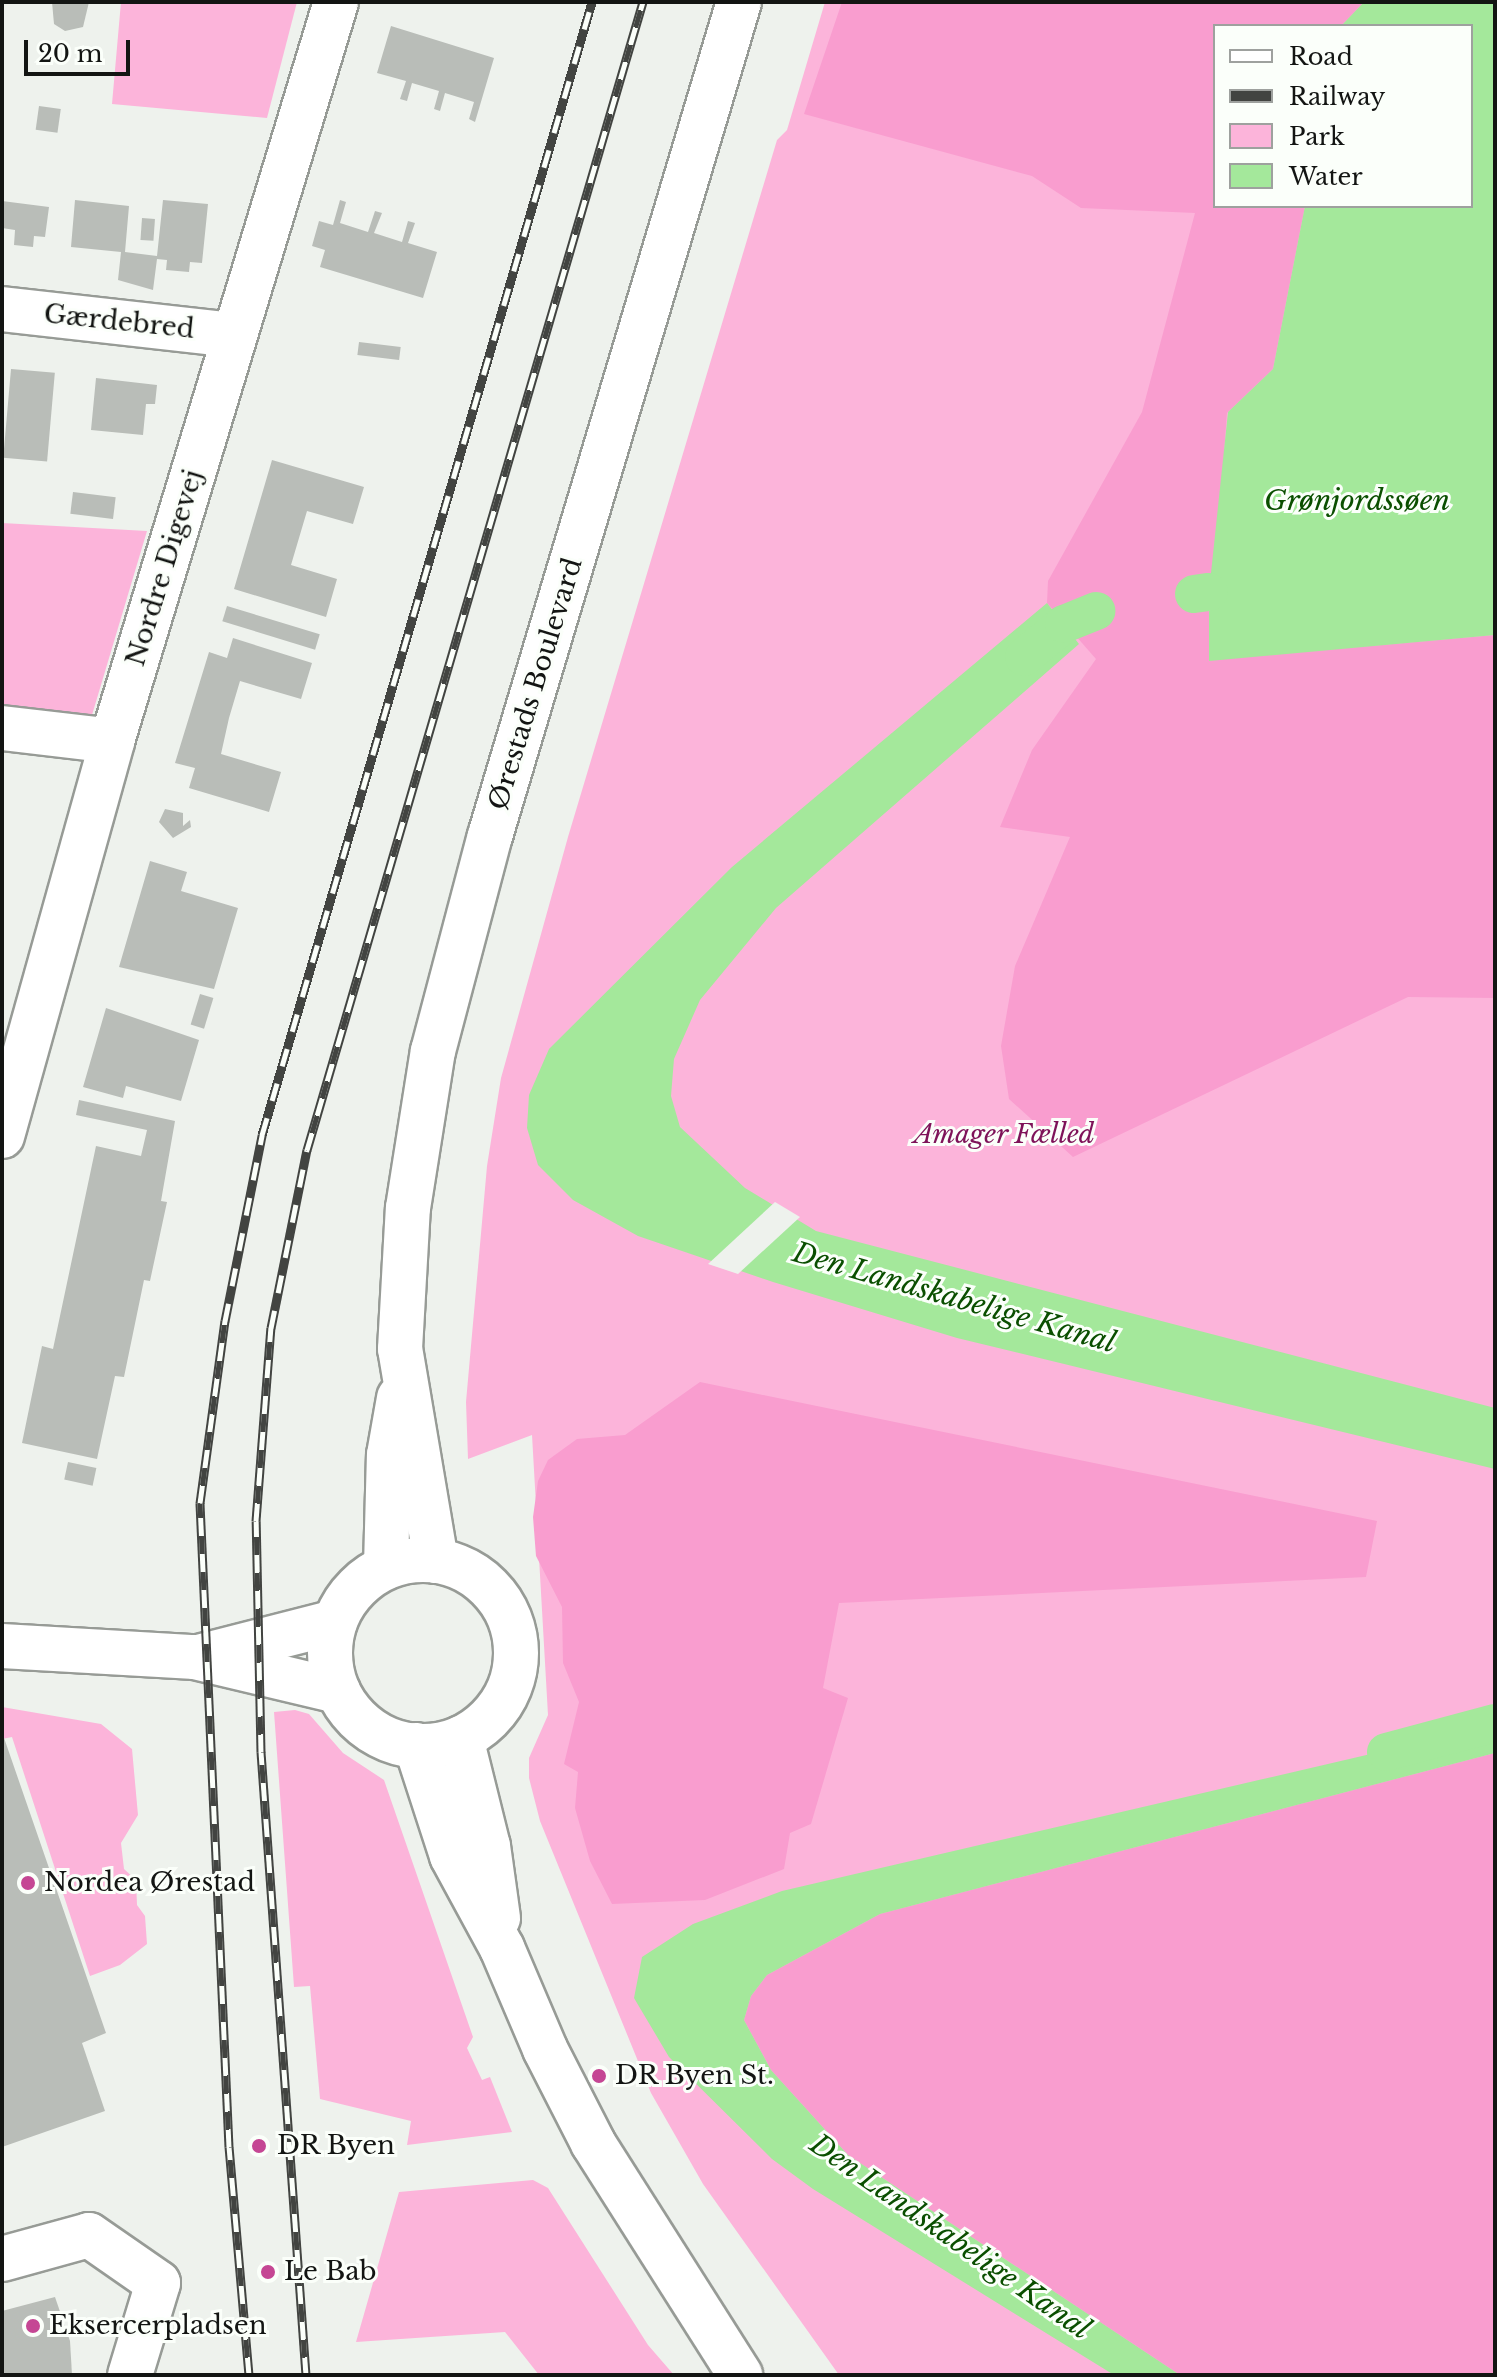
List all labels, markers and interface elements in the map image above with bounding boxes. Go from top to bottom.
scale bar [28,24,134,74]
legend [1213,24,1473,208]
text: 20 m [38,39,103,68]
text: Road [1289,42,1353,71]
text: Railway [1289,82,1385,111]
text: Park [1289,122,1345,151]
text: Water [1289,162,1363,191]
street label: Gærdebred [42,299,196,345]
street label: Nordre Digevej [120,466,210,670]
water label: Grønjordssøen [1264,484,1450,518]
street label: Ørestads Boulevard [483,554,589,814]
park label: Amager Fælled [913,1119,1095,1151]
water label: Den Landskabelige Kanal [788,1236,1120,1360]
place label: Nordea Ørestad [44,1867,255,1899]
marker: Nordea Ørestad [19,1874,37,1892]
place label: DR Byen St. [615,2060,775,2092]
marker: DR Byen St. [590,2067,608,2085]
water label: Den Landskabelige Kanal [803,2127,1097,2347]
place label: DR Byen [277,2130,396,2162]
marker: DR Byen [248,2135,270,2157]
place label: Le Bab [284,2256,377,2288]
marker: Le Bab [259,2263,277,2281]
place label: Eksercerpladsen [49,2310,267,2342]
marker: Eksercerpladsen [24,2317,42,2335]

